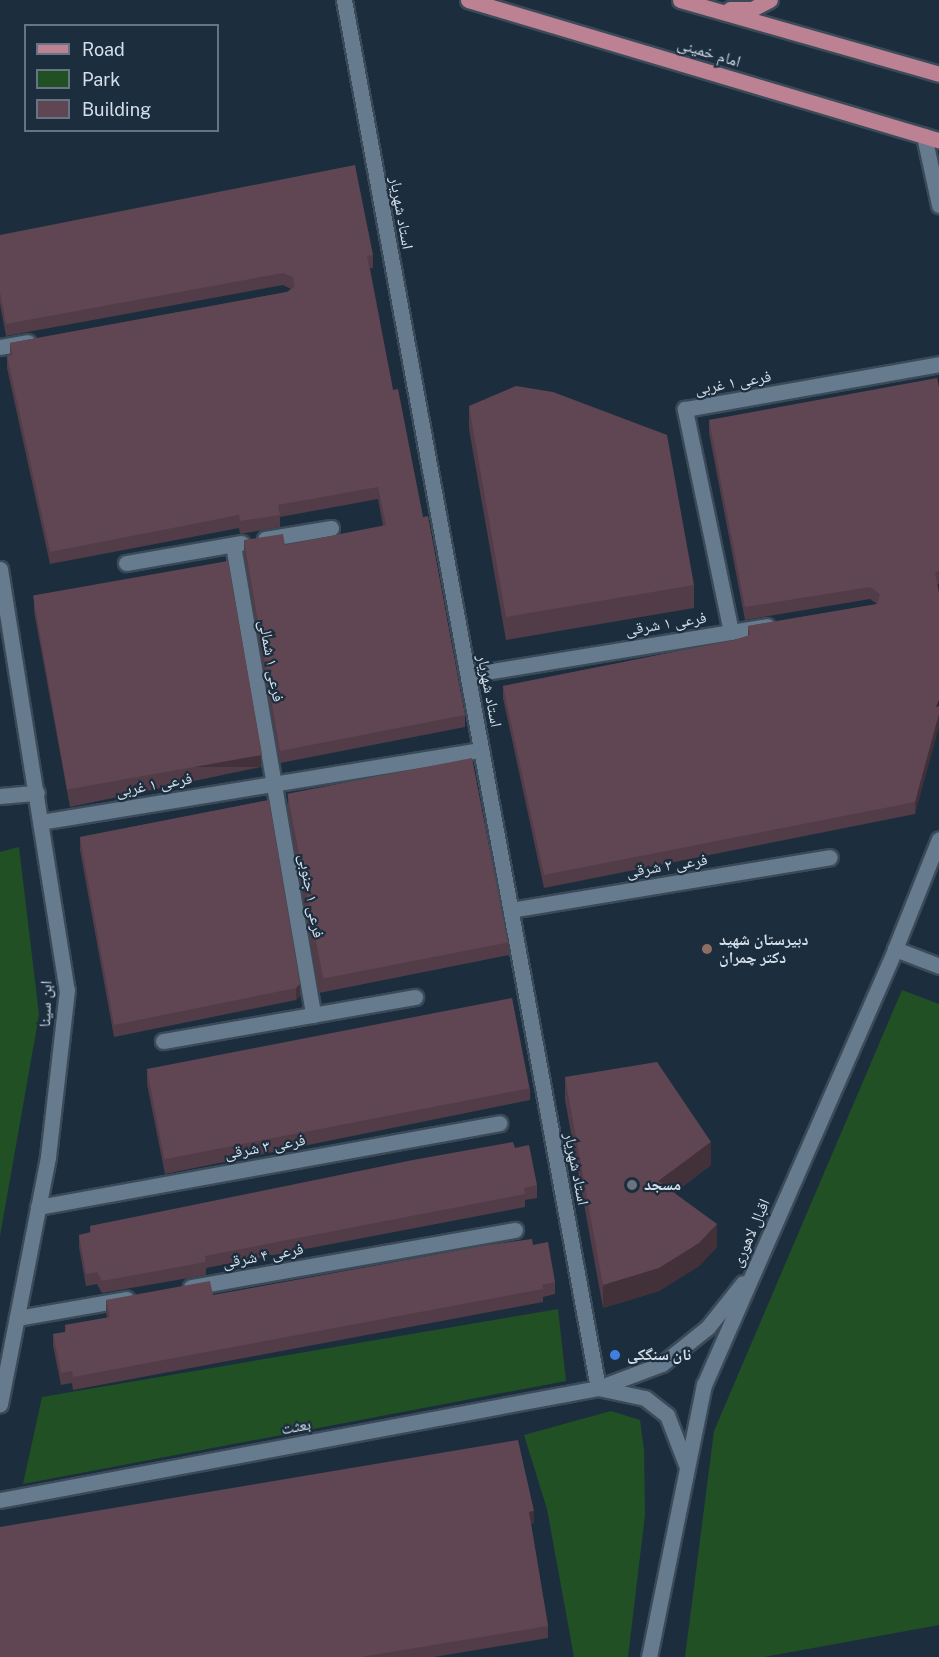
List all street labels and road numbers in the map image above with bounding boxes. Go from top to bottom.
street label: امام خمینی [675,34,743,72]
street label: استاد شهریار [385,175,417,251]
street label: فرعی ۱ غربی [693,367,773,399]
street label: فرعی ۱ شرقی [624,608,708,640]
street label: فرعی ۱ شمالی [254,619,288,703]
street label: استاد شهریار [473,653,505,729]
street label: فرعی ۱ غربی [114,769,194,801]
street label: فرعی ۲ شرقی [625,850,709,882]
street label: فرعی ۱ جنوبی [294,853,328,939]
street label: ابن سینا [36,980,56,1028]
street label: فرعی ۳ شرقی [223,1130,307,1164]
street label: استاد شهریار [560,1131,592,1207]
street label: اقبال لاهوری [727,1196,775,1270]
street label: فرعی ۴ شرقی [221,1239,305,1273]
street label: بعثت [280,1415,312,1439]

